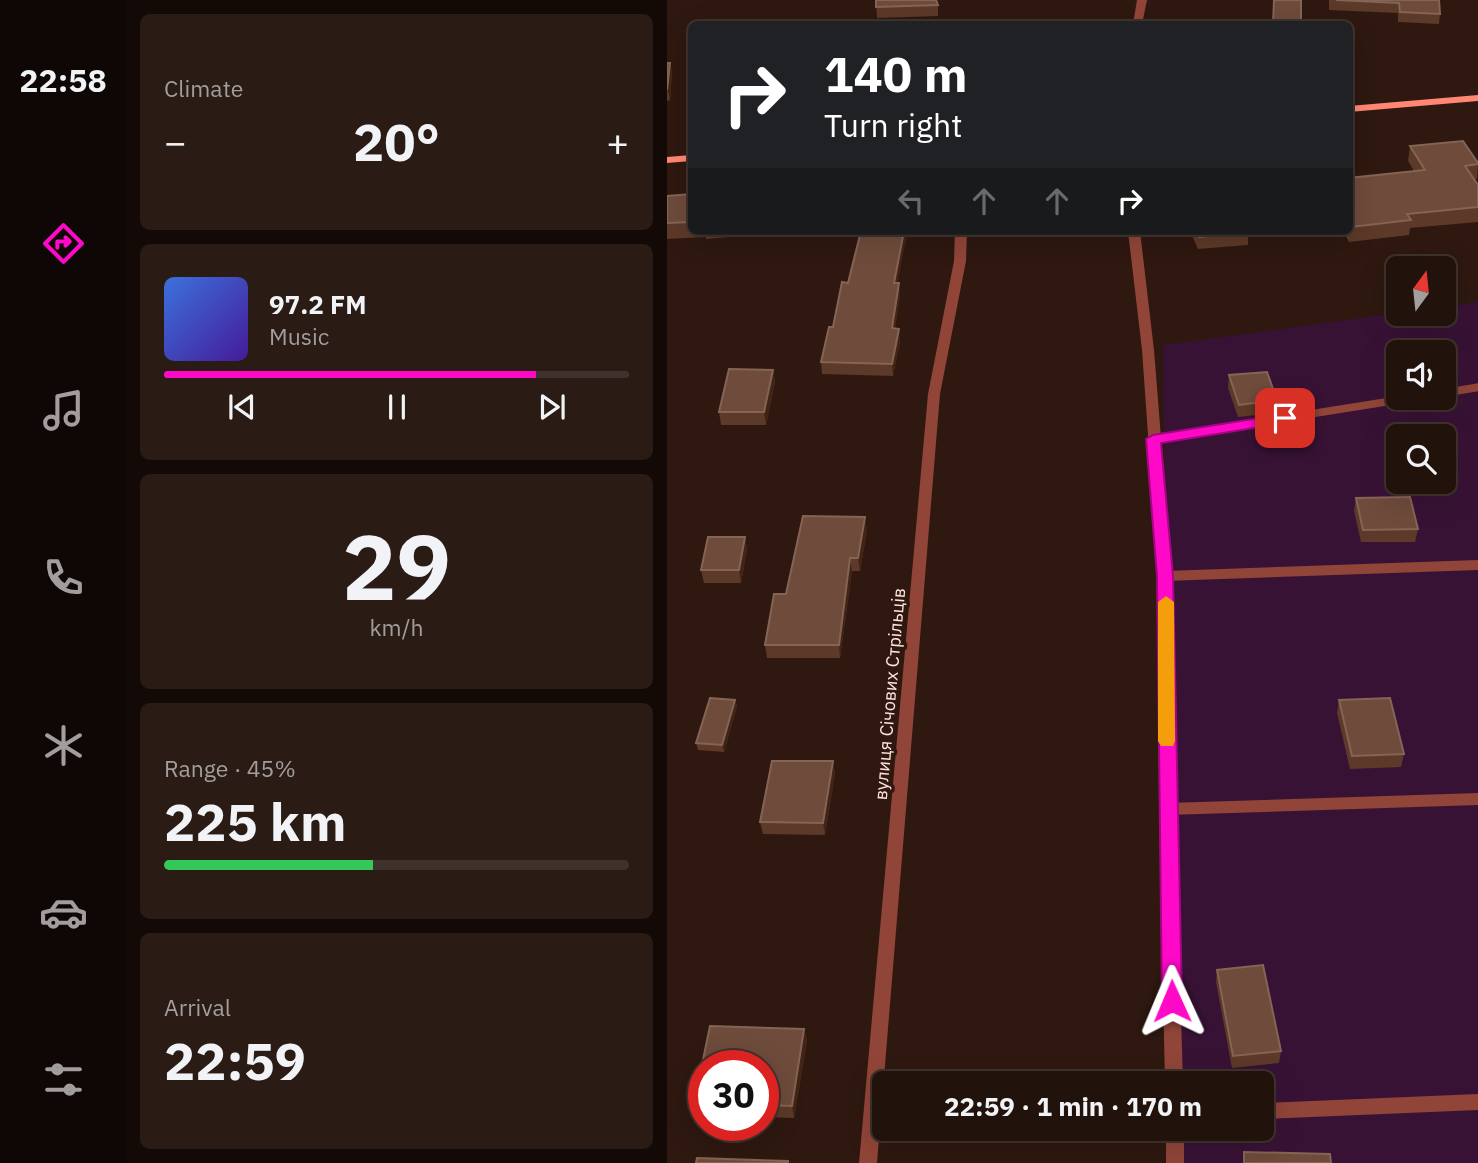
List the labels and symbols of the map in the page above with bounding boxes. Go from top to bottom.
north arrow [1386,256,1456,326]
pin [1255,388,1315,448]
street label: вулиця Січових Стрільців [869,587,910,801]
position arrow [1135,964,1209,1038]
speed limit sign: 30 [688,1050,779,1141]

